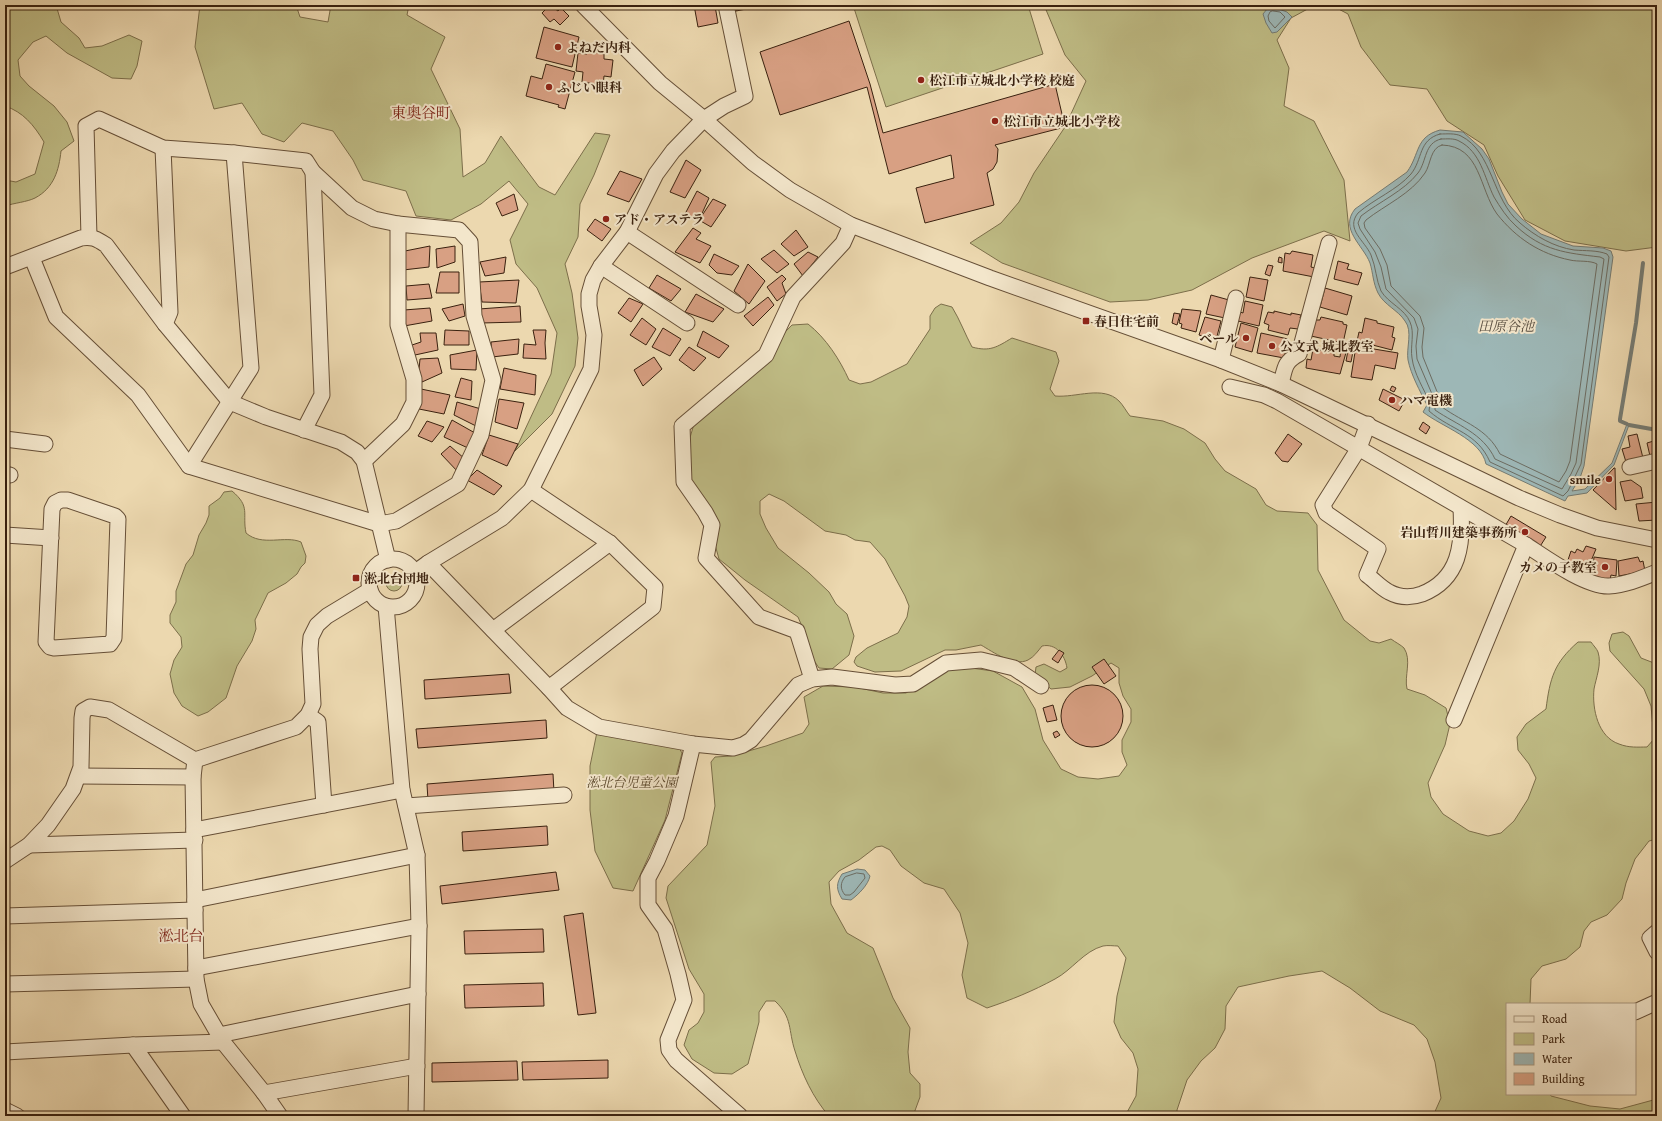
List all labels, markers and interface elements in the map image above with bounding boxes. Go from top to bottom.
place label: よねだ内科 [566,38,631,57]
marker: よねだ内科 [553,42,563,52]
place label: 松江市立城北小学校 校庭 [929,71,1075,90]
marker: 松江市立城北小学校 校庭 [916,75,926,85]
place label: ふじい眼科 [557,78,622,97]
marker: ふじい眼科 [544,82,554,92]
district label: 東奥谷町 [391,102,451,123]
place label: 松江市立城北小学校 [1003,112,1121,131]
marker: 松江市立城北小学校 [990,116,1000,126]
place label: アド・アステラ [614,210,704,229]
marker: アド・アステラ [601,214,611,224]
place label: 春日住宅前 [1094,312,1159,331]
marker: 春日住宅前 [1081,316,1091,326]
water label: 田原谷池 [1478,316,1536,336]
place label: ベール [1199,329,1238,348]
marker: ベール [1241,333,1251,343]
place label: 公文式 城北教室 [1280,337,1374,356]
marker: 公文式 城北教室 [1267,341,1277,351]
place label: ハマ電機 [1400,391,1452,410]
marker: ハマ電機 [1387,395,1397,405]
place label: smile [1570,470,1601,489]
marker: smile [1604,474,1614,484]
place label: 岩山哲川建築事務所 [1400,523,1517,542]
marker: 岩山哲川建築事務所 [1520,527,1530,537]
place label: カメの子教室 [1519,558,1597,577]
marker: カメの子教室 [1600,562,1610,572]
place label: 淞北台団地 [364,569,429,588]
marker: 淞北台団地 [351,573,361,583]
park label: 淞北台児童公園 [586,773,679,792]
district label: 淞北台 [158,925,204,946]
legend [1506,1003,1636,1095]
text: Road [1542,1010,1568,1027]
text: Park [1542,1030,1566,1047]
text: Water [1542,1050,1572,1067]
text: Building [1542,1070,1585,1087]

